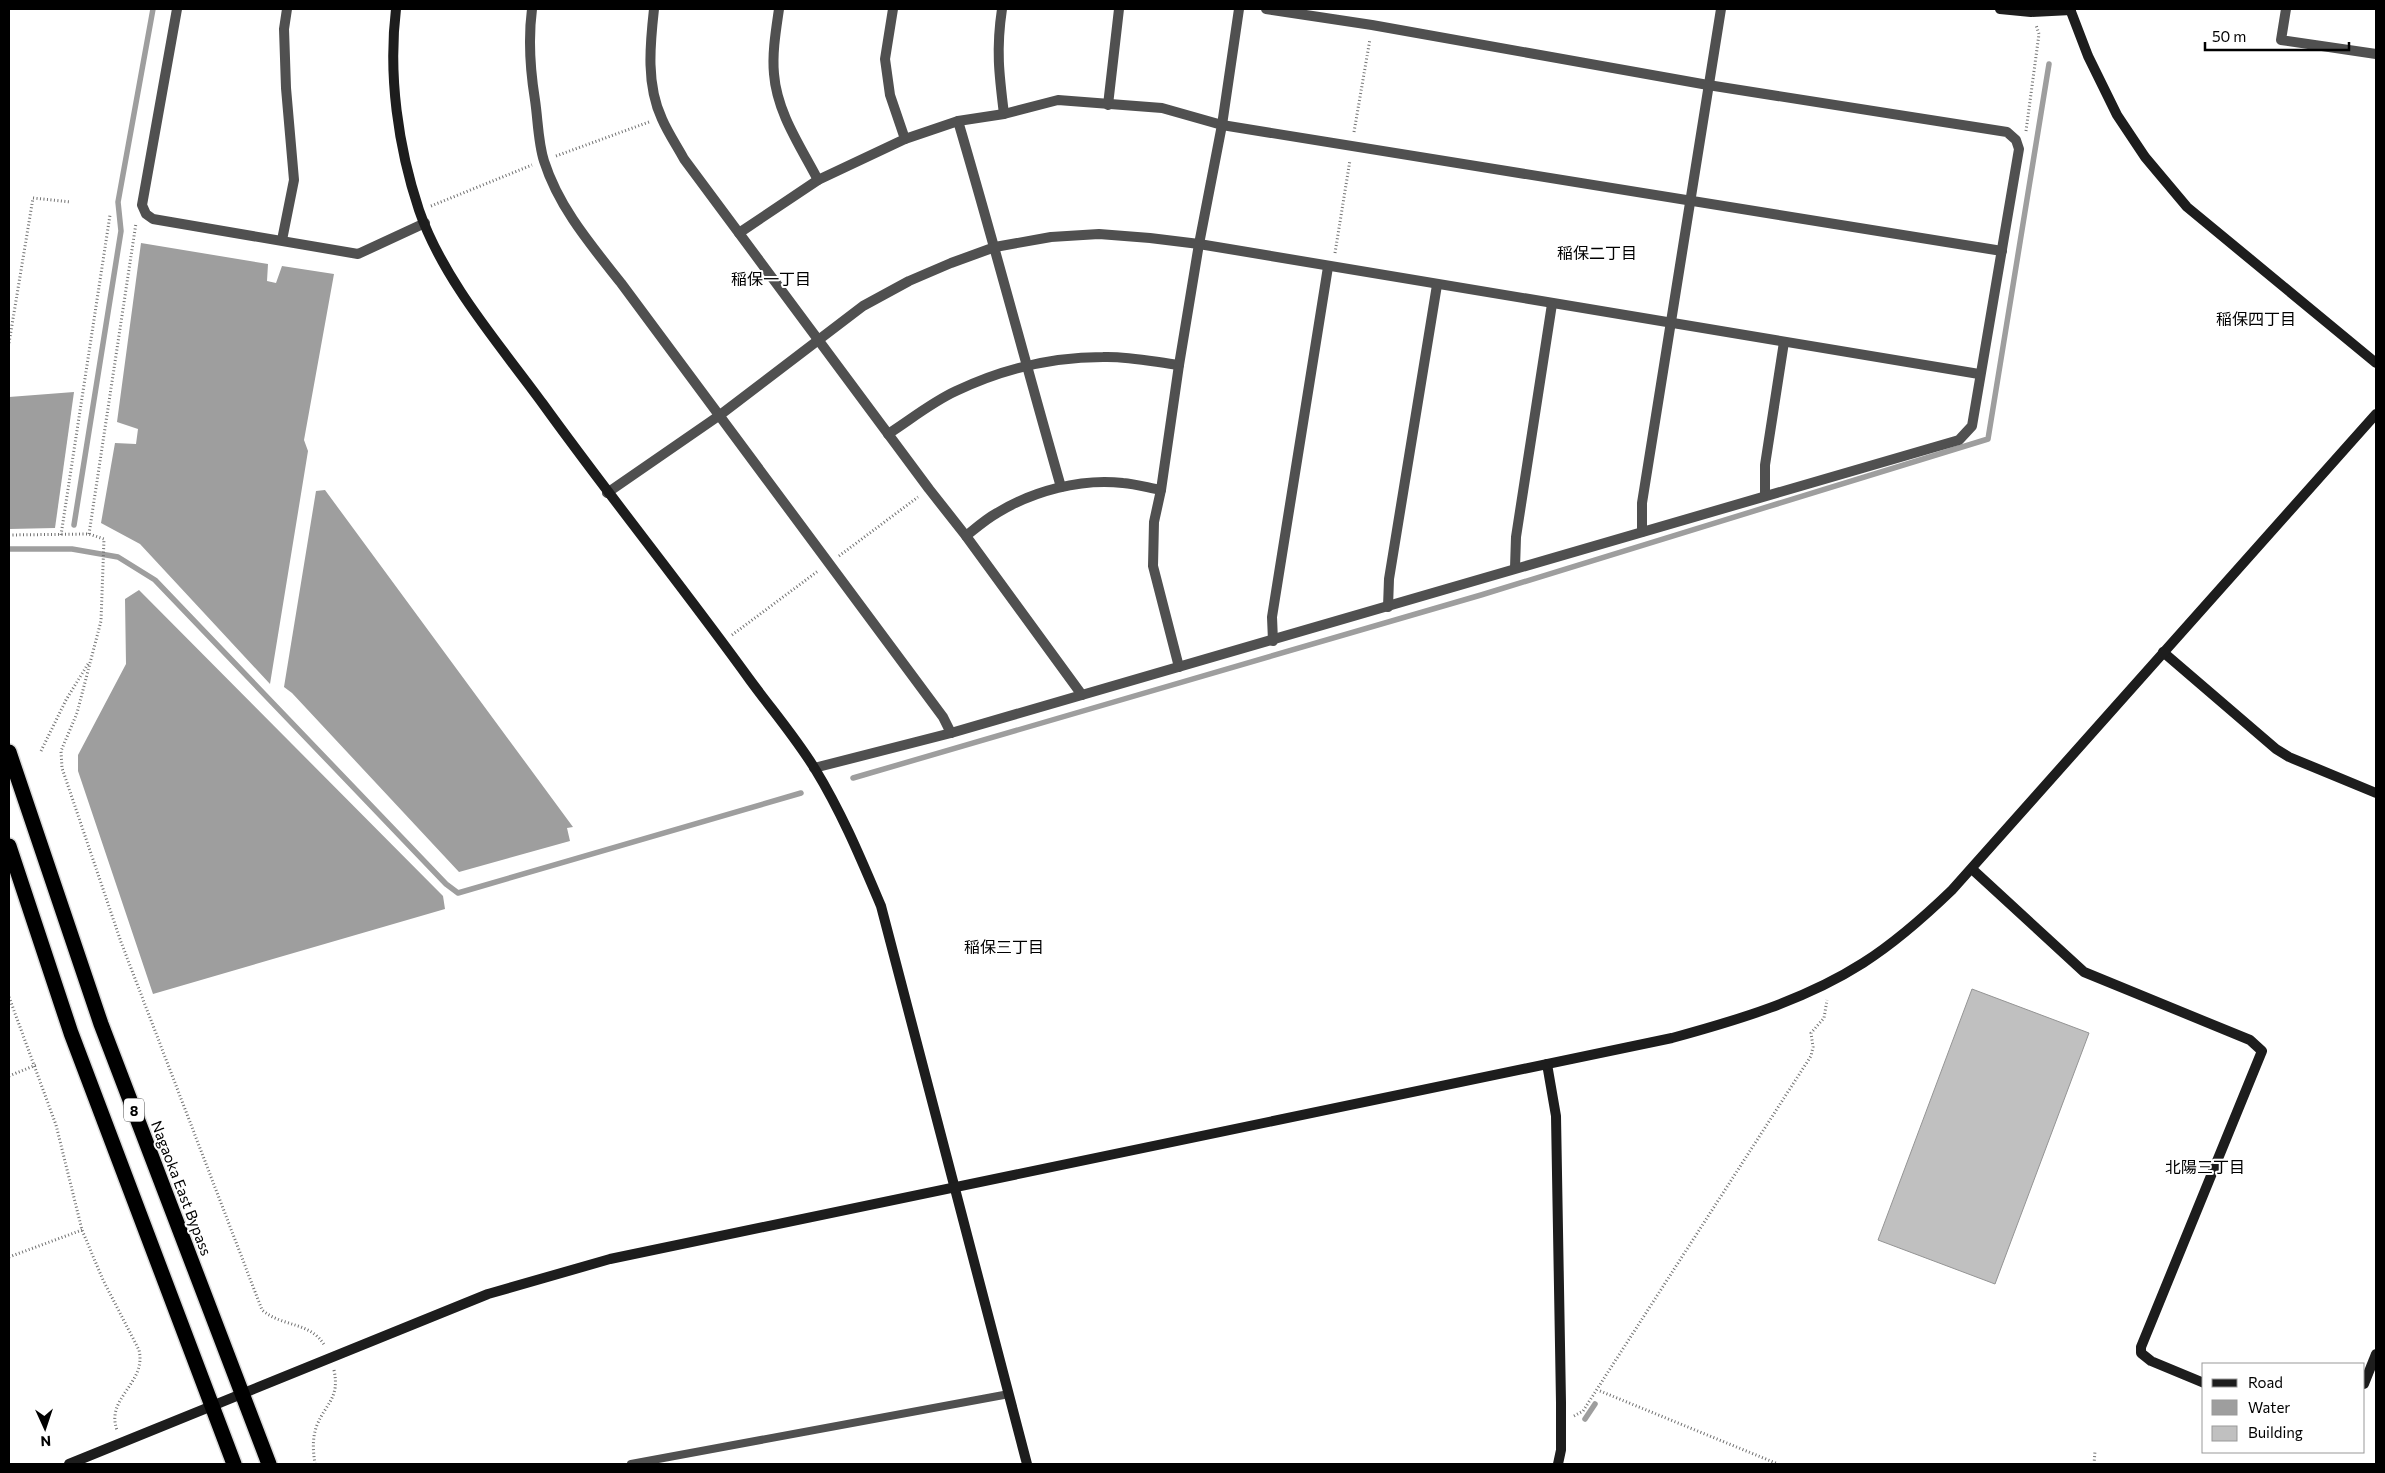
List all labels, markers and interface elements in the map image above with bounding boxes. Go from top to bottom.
scale bar [2205,20,2349,52]
text: 50 m [2212,27,2246,45]
district label: 稲保二丁目 [1557,243,1637,262]
district label: 稲保一丁目 [731,269,811,288]
district label: 稲保四丁目 [2216,309,2296,328]
district label: 稲保三丁目 [964,937,1044,956]
road number: 8 [124,1098,144,1122]
street label: Nagaoka East Bypass [148,1118,216,1258]
district label: 北陽三丁目 [2165,1157,2245,1176]
legend [2202,1363,2365,1453]
text: Road [2248,1373,2283,1391]
text: Water [2248,1398,2290,1416]
north arrow [20,1403,70,1453]
text: Building [2248,1423,2303,1441]
text: N [40,1433,51,1450]

